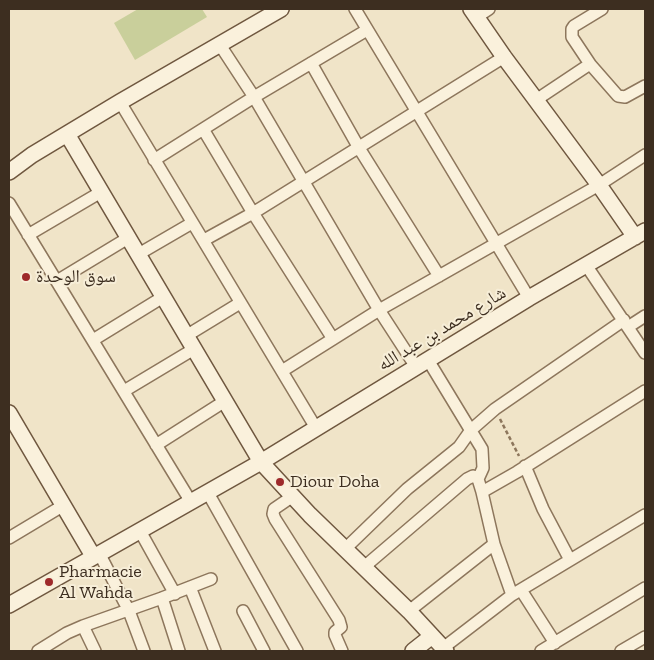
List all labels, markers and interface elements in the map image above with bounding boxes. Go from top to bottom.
place label: سوق الوحدة [36,266,116,288]
marker: سوق الوحدة [20,271,32,283]
street label: شارع محمد بن عبد الله [374,282,510,376]
place label: Diour Doha [290,471,379,493]
marker: Diour Doha [274,476,286,488]
place label: Pharmacie Al Wahda [59,561,142,604]
marker: Pharmacie Al Wahda [43,576,55,588]

